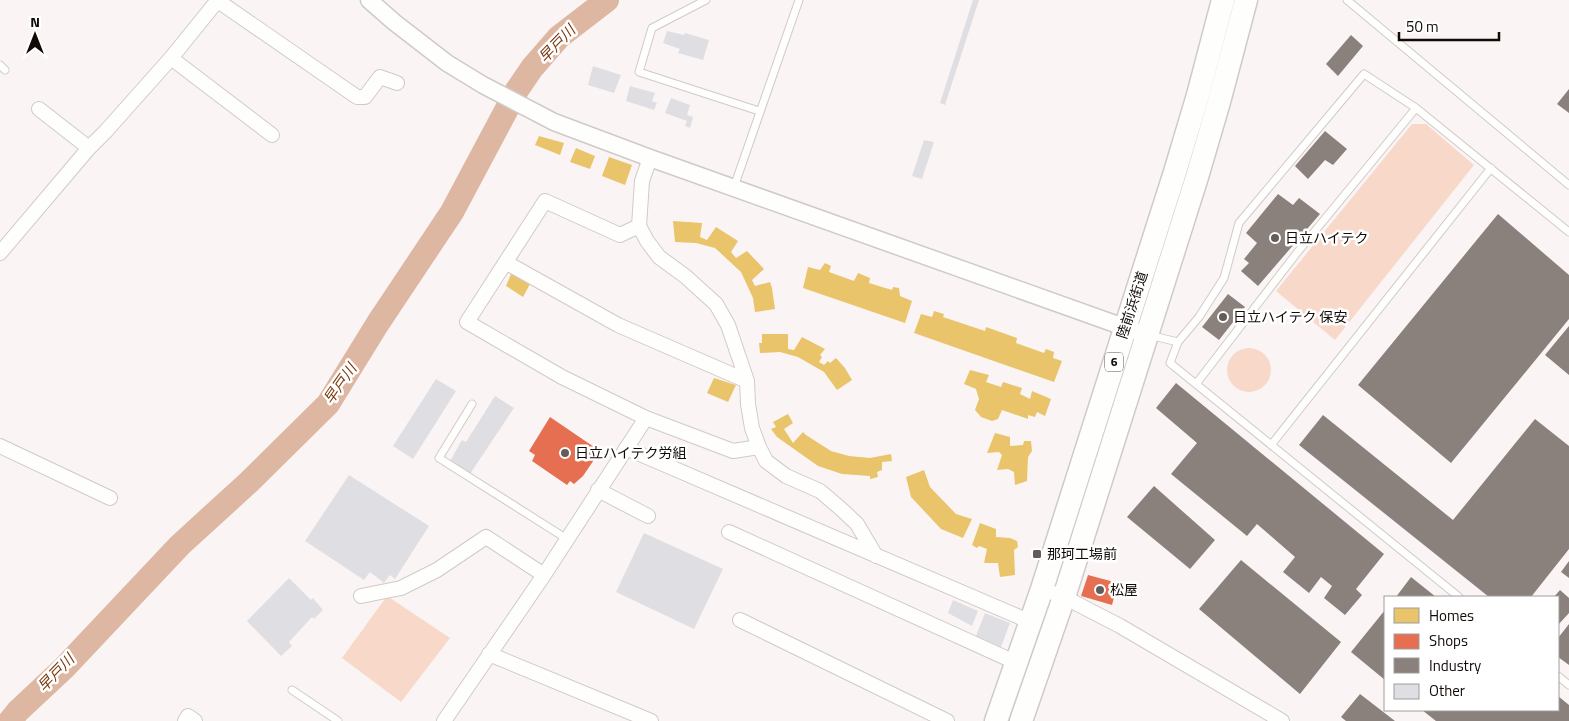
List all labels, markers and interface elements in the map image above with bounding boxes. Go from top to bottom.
north arrow [10,10,60,60]
scale bar [1399,10,1499,42]
text: N [30,11,40,32]
text: 50 m [1406,15,1439,38]
water label: 早戸川 [533,18,582,68]
place label: 日立ハイテク [1285,227,1368,248]
marker: 日立ハイテク [1269,232,1281,244]
street label: 陸前浜街道 [1111,268,1152,341]
place label: 日立ハイテク 保安 [1233,306,1348,327]
marker: 日立ハイテク 保安 [1217,311,1229,323]
road number: 6 [1105,352,1123,372]
water label: 早戸川 [317,357,363,409]
place label: 日立ハイテク労組 [575,442,686,463]
marker: 日立ハイテク労組 [559,447,571,459]
place label: 那珂工場前 [1047,543,1117,564]
marker: 那珂工場前 [1031,548,1043,560]
place label: 松屋 [1110,579,1138,600]
marker: 松屋 [1094,584,1106,596]
legend [1384,596,1559,711]
text: Homes [1429,604,1474,627]
text: Shops [1429,629,1468,652]
water label: 早戸川 [32,647,81,697]
text: Industry [1429,654,1481,677]
text: Other [1429,679,1465,702]

